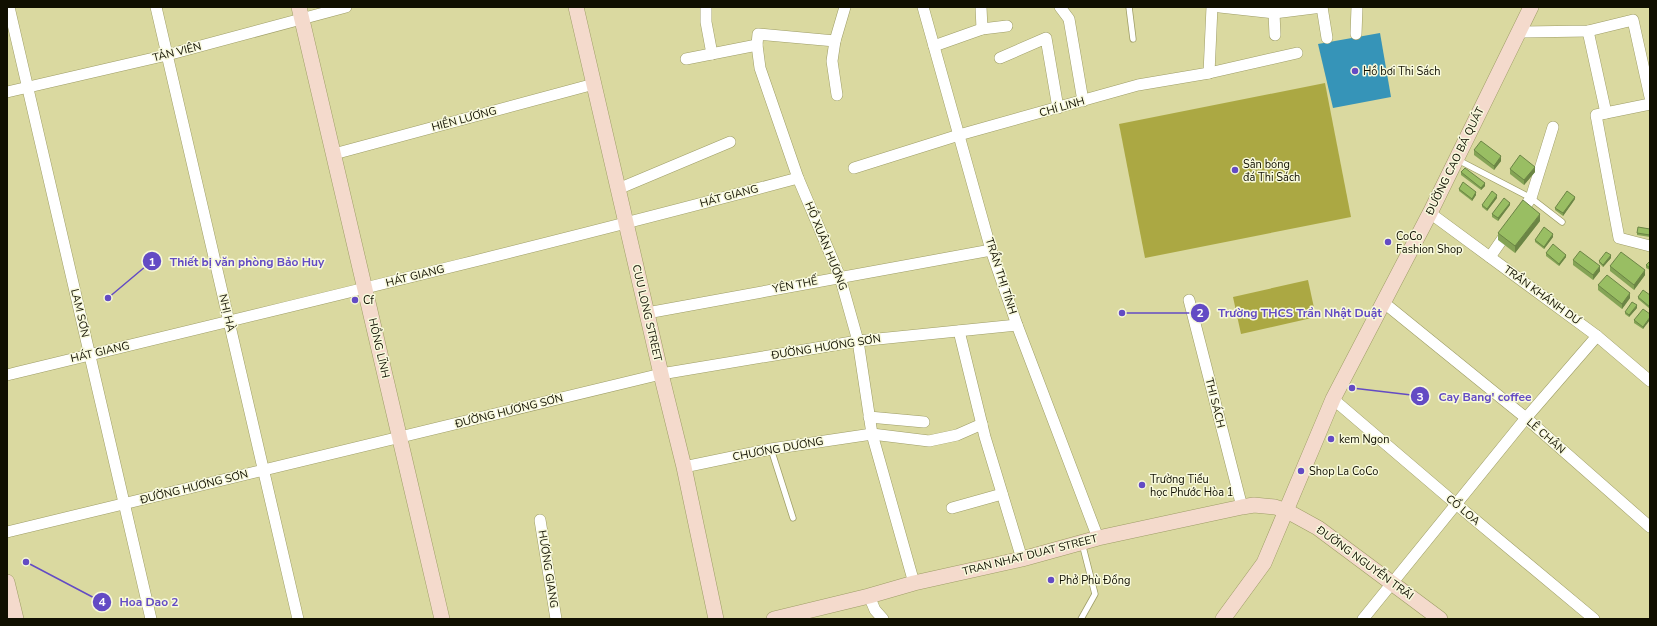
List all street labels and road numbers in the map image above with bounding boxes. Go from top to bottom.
street label: TẢN VIÊN [151,38,203,65]
street label: CHÍ LINH [1037,92,1087,121]
street label: HIỀN LƯƠNG [429,101,498,135]
street label: ĐƯỜNG CAO BÁ QUÁT [1421,104,1488,218]
street label: HÁT GIANG [698,180,760,211]
street label: HỒ XUÂN HƯƠNG [801,199,853,293]
street label: TRẦN THỊ TÍNH [982,235,1022,316]
street label: HÁT GIANG [384,260,446,291]
street label: TRẦN KHÁNH DƯ [1501,260,1585,329]
street label: CUU LONG STREET [629,263,666,363]
street label: YÊN THẾ [770,271,819,297]
street label: LAM SƠN [67,287,93,339]
street label: NHỊ HÀ [215,292,240,333]
street label: HỒNG LĨNH [365,316,395,379]
street label: ĐƯỜNG HƯƠNG SƠN [769,330,882,363]
street label: HÁT GIANG [69,337,131,366]
street label: THI SÁCH [1202,376,1229,430]
street label: ĐƯỜNG HƯƠNG SƠN [452,389,565,432]
street label: LÊ CHÂN [1523,414,1569,457]
street label: CHƯƠNG DƯƠNG [731,434,825,464]
street label: ĐƯỜNG HƯƠNG SƠN [137,465,250,508]
street label: CỔ LOA [1443,490,1485,529]
street label: ĐƯỜNG NGUYỄN TRÃI [1313,520,1418,603]
street label: HƯƠNG GIANG [534,529,562,609]
street label: TRAN NHAT DUAT STREET [961,531,1099,579]

